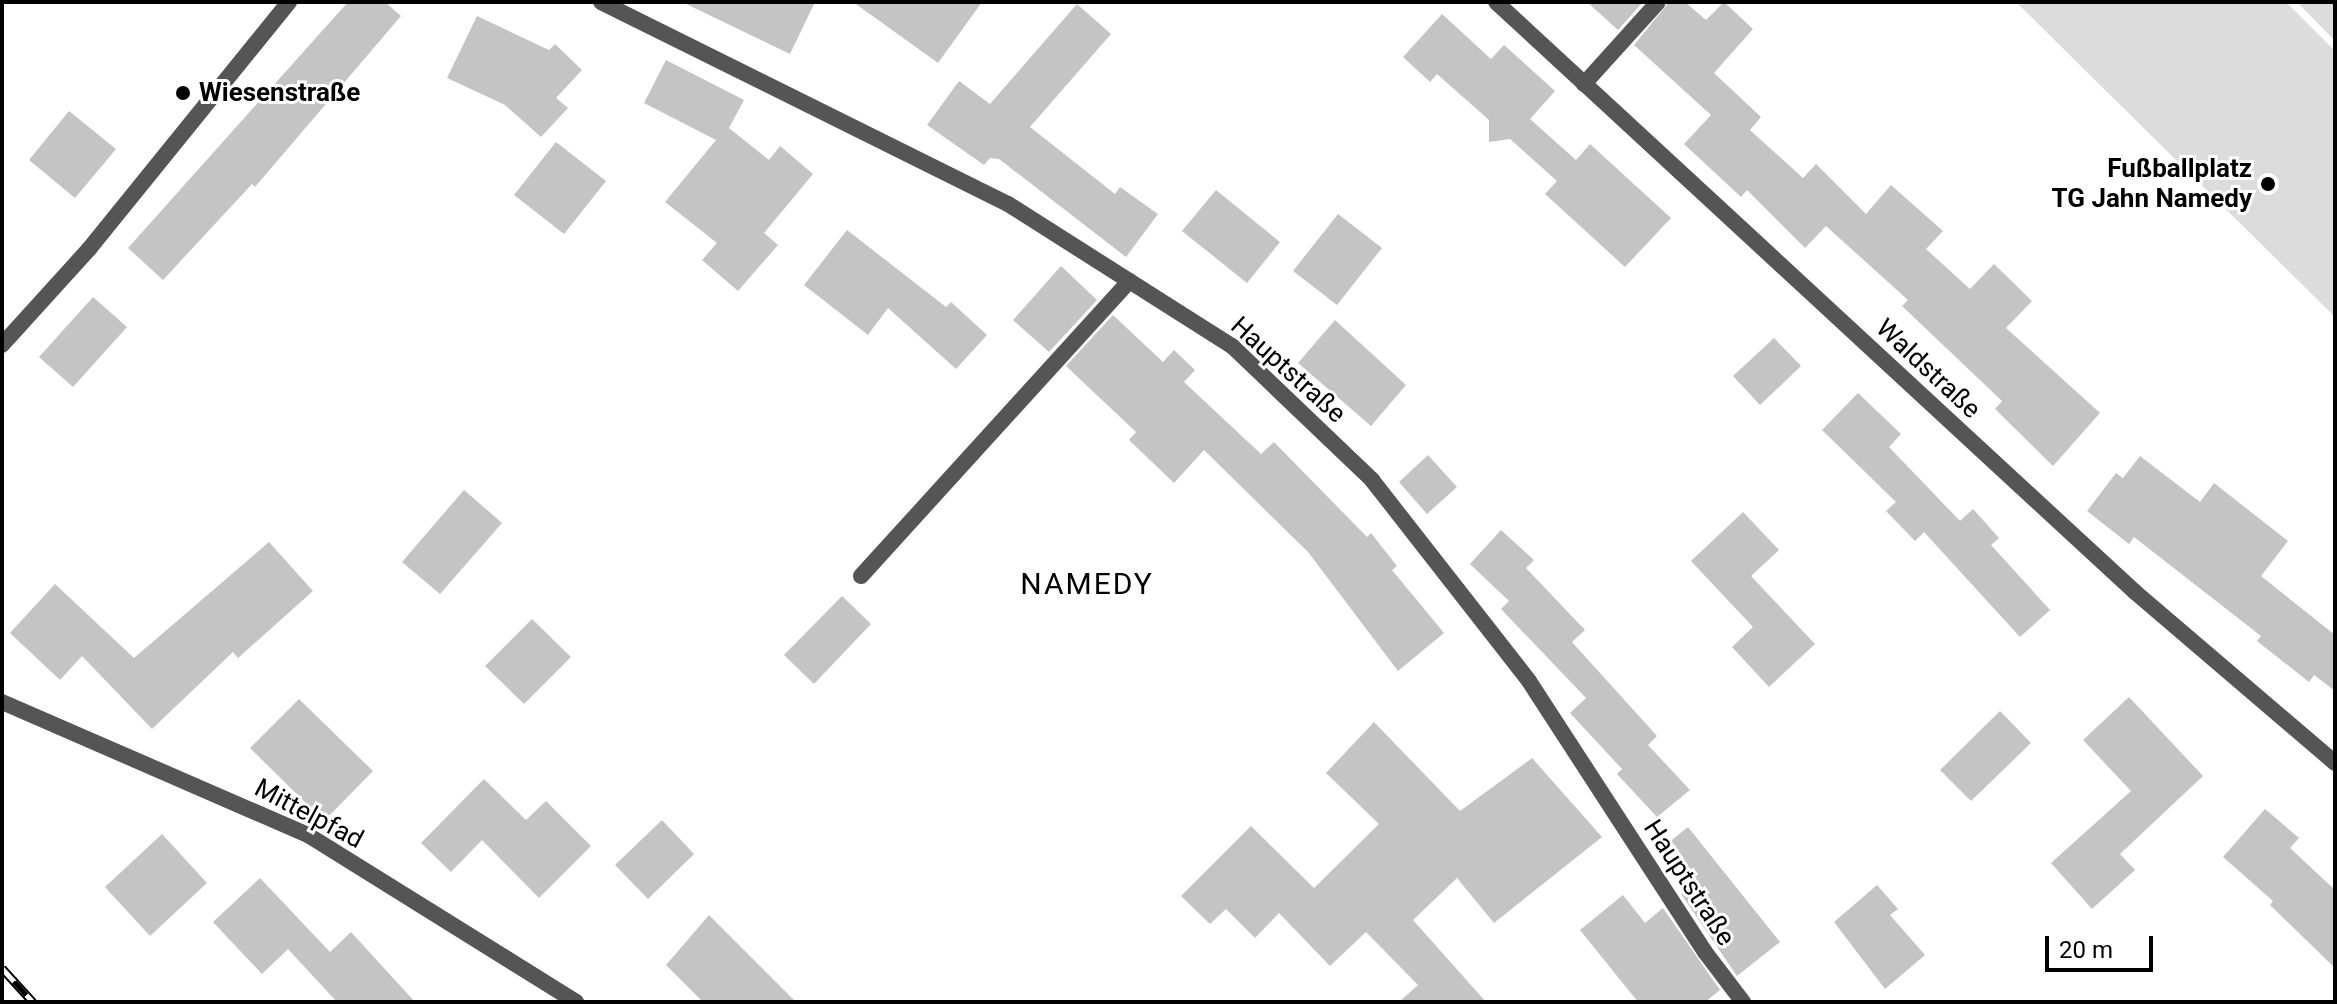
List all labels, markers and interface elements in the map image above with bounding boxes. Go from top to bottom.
place label: Wiesenstraße [199,77,360,109]
marker: Wiesenstraße [174,84,192,102]
place label: Fußballplatz TG Jahn Namedy [2051,153,2252,214]
marker: Fußballplatz TG Jahn Namedy [2259,175,2277,193]
street label: Hauptstraße [1224,310,1352,430]
street label: Waldstraße [1869,313,1987,425]
district label: NAMEDY [1020,566,1154,602]
street label: Mittelpfad [249,772,369,856]
street label: Hauptstraße [1637,814,1741,952]
scale bar [2049,920,2157,970]
text: 20 m [2059,936,2113,964]

